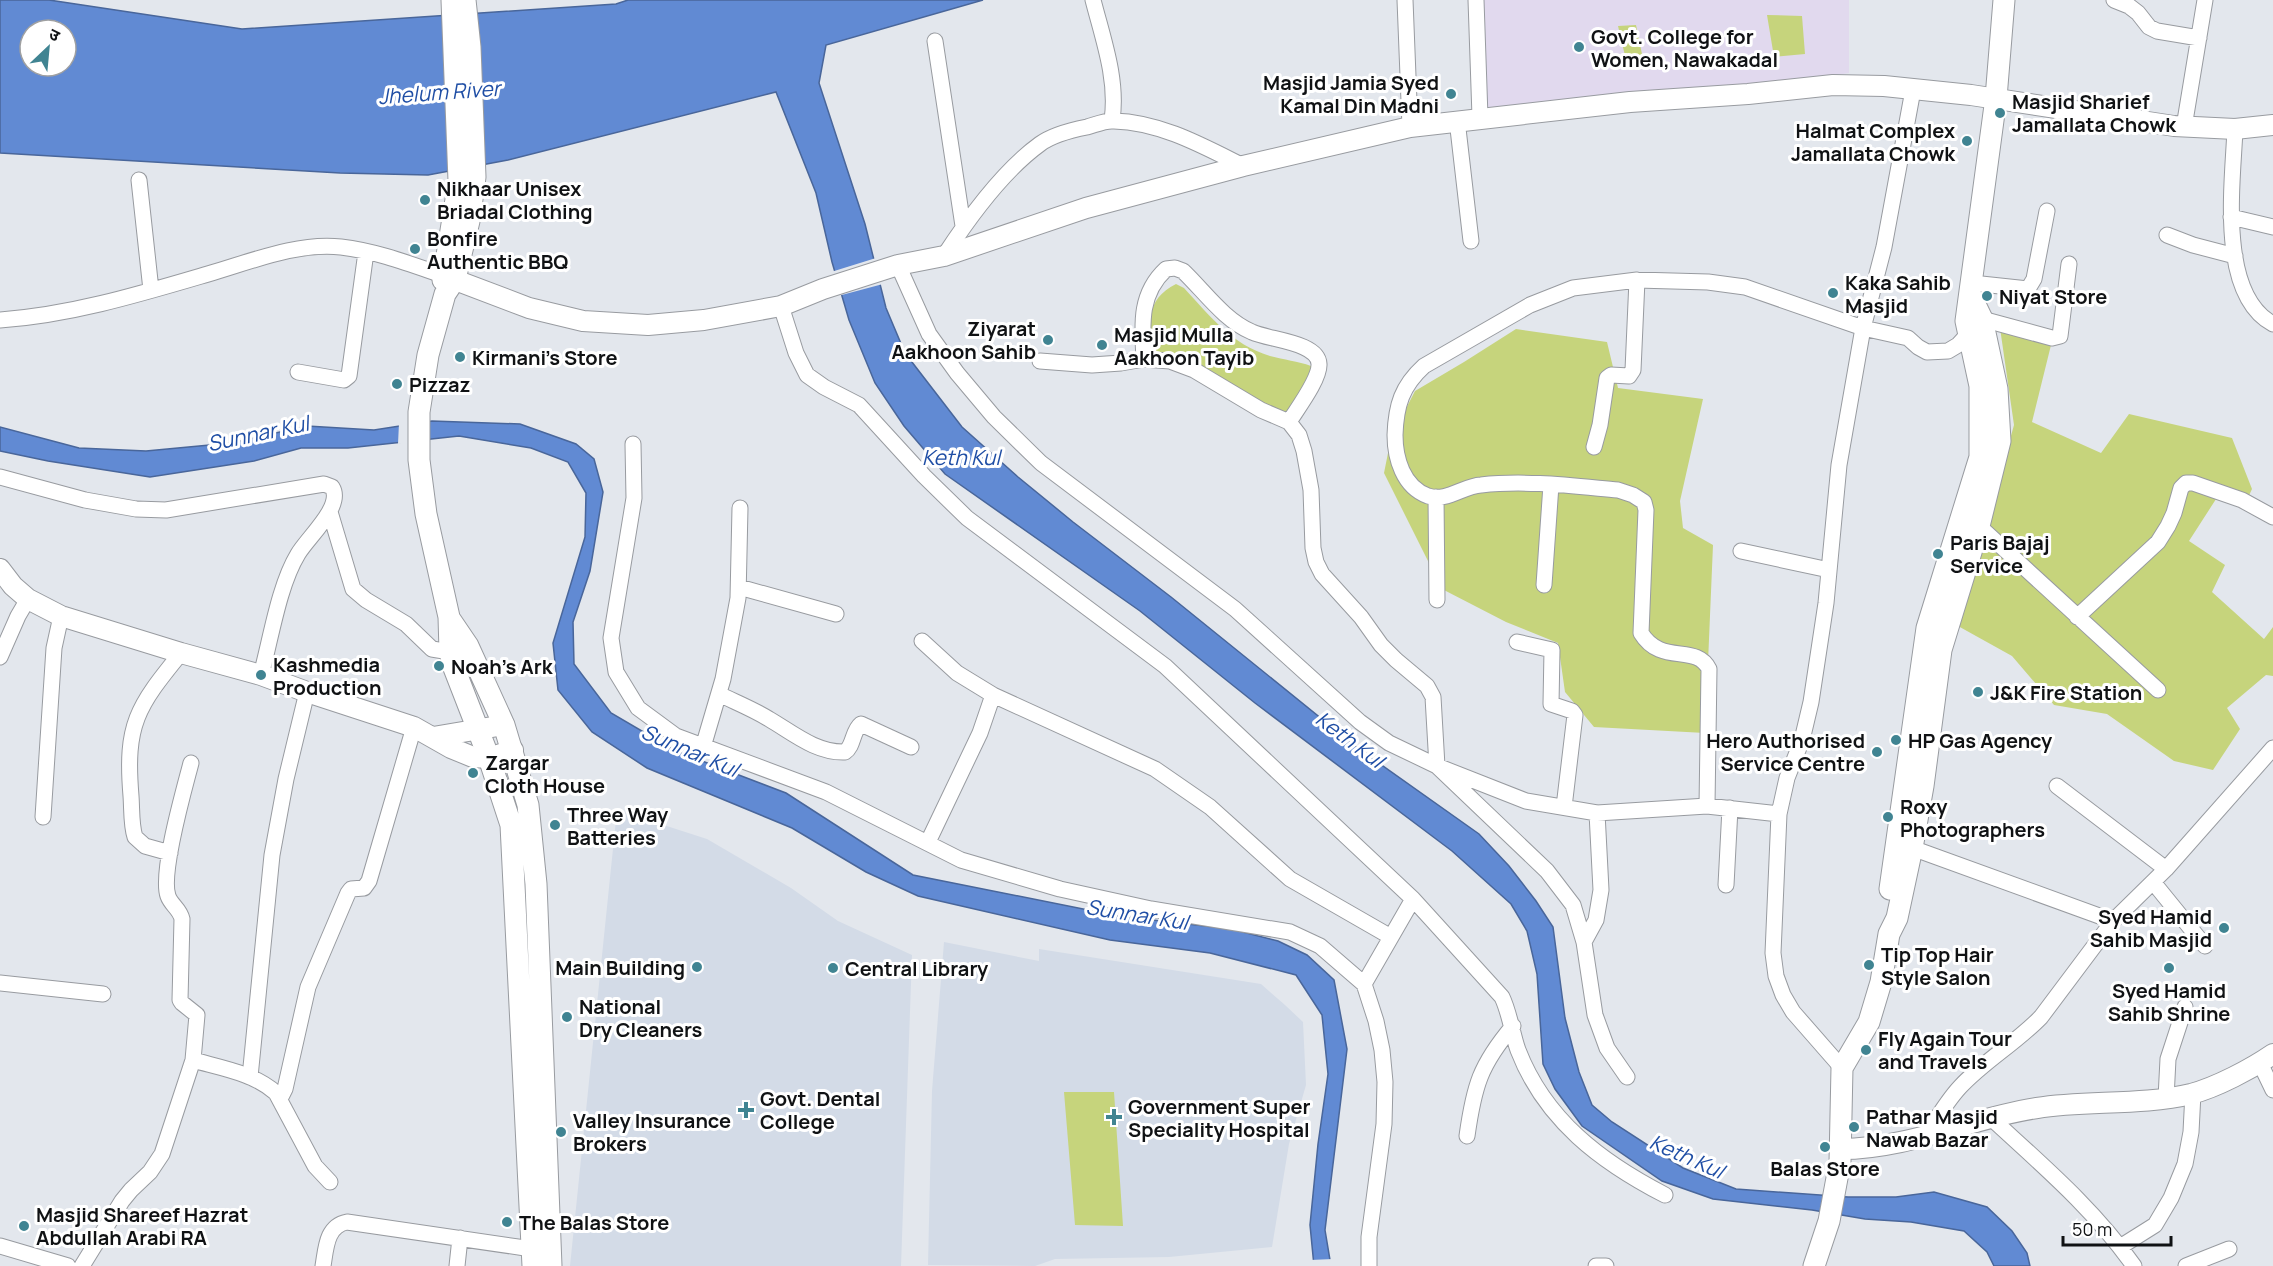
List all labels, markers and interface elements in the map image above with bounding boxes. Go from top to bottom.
north arrow [18,18,78,78]
text: उ [46,23,64,47]
place label: Govt. College for Women, Nawakadal [1591,23,1778,73]
marker: Govt. College for Women, Nawakadal [1572,40,1586,54]
place label: Masjid Jamia Syed Kamal Din Madni [1263,69,1439,119]
water label: Jhelum River [377,74,503,110]
marker: Masjid Jamia Syed Kamal Din Madni [1444,87,1458,101]
place label: Masjid Sharief Jamallata Chowk [2012,88,2177,138]
marker: Masjid Sharief Jamallata Chowk [1993,106,2007,120]
place label: Halmat Complex Jamallata Chowk [1791,117,1956,167]
marker: Halmat Complex Jamallata Chowk [1960,134,1974,148]
place label: Nikhaar Unisex Briadal Clothing [437,175,593,225]
marker: Nikhaar Unisex Briadal Clothing [418,193,432,207]
place label: Bonfire Authentic BBQ [427,225,568,275]
marker: Bonfire Authentic BBQ [408,242,422,256]
place label: Kaka Sahib Masjid [1845,269,1951,319]
place label: Niyat Store [1999,283,2107,310]
marker: Kaka Sahib Masjid [1826,286,1840,300]
marker: Niyat Store [1980,289,1994,303]
place label: Ziyarat Aakhoon Sahib [891,315,1036,365]
place label: Masjid Mulla Aakhoon Tayib [1114,321,1254,371]
marker: Ziyarat Aakhoon Sahib [1041,333,1055,347]
marker: Masjid Mulla Aakhoon Tayib [1095,338,1109,352]
place label: Kirmani's Store [472,344,617,371]
marker: Kirmani's Store [453,350,467,364]
place label: Pizzaz [409,371,470,398]
marker: Pizzaz [390,377,404,391]
water label: Sunnar Kul [205,408,314,457]
water label: Keth Kul [922,443,1003,471]
place label: Paris Bajaj Service [1950,529,2050,579]
marker: Paris Bajaj Service [1931,547,1945,561]
place label: Kashmedia Production [273,651,381,701]
place label: Noah's Ark [451,653,554,680]
marker: Noah's Ark [432,659,446,673]
marker: Kashmedia Production [254,668,268,682]
place label: J&K Fire Station [1990,679,2142,706]
marker: J&K Fire Station [1971,685,1985,699]
water label: Keth Kul [1310,704,1392,776]
water label: Sunnar Kul [637,717,746,784]
place label: Hero Authorised Service Centre [1706,727,1865,777]
place label: HP Gas Agency [1908,727,2053,754]
marker: HP Gas Agency [1889,733,1903,747]
marker: Hero Authorised Service Centre [1870,745,1884,759]
place label: Zargar Cloth House [485,749,605,799]
marker: Zargar Cloth House [466,766,480,780]
place label: Roxy Photographers [1900,793,2045,843]
place label: Three Way Batteries [567,801,669,851]
marker: Roxy Photographers [1881,810,1895,824]
marker: Three Way Batteries [548,818,562,832]
water label: Sunnar Kul [1084,892,1193,936]
place label: Syed Hamid Sahib Masjid [2090,903,2212,953]
marker: Syed Hamid Sahib Masjid [2217,921,2231,935]
place label: Tip Top Hair Style Salon [1881,941,1994,991]
place label: Main Building [555,954,685,981]
place label: Central Library [845,955,989,982]
marker: Tip Top Hair Style Salon [1862,958,1876,972]
marker: Main Building [690,960,704,974]
marker: Central Library [826,961,840,975]
marker: Syed Hamid Sahib Shrine [2162,961,2176,975]
place label: Syed Hamid Sahib Shrine [2108,977,2230,1027]
place label: National Dry Cleaners [579,993,703,1043]
marker: National Dry Cleaners [560,1010,574,1024]
place label: Fly Again Tour and Travels [1878,1025,2012,1075]
marker: Fly Again Tour and Travels [1859,1043,1873,1057]
place label: Govt. Dental College [760,1085,880,1135]
place label: Government Super Speciality Hospital [1128,1093,1311,1143]
marker: Govt. Dental College [737,1101,755,1119]
place label: Pathar Masjid Nawab Bazar [1866,1103,1998,1153]
place label: Valley Insurance Brokers [573,1107,731,1157]
marker: Government Super Speciality Hospital [1105,1108,1123,1126]
marker: Pathar Masjid Nawab Bazar [1847,1120,1861,1134]
marker: Valley Insurance Brokers [554,1125,568,1139]
water label: Keth Kul [1646,1127,1731,1186]
marker: Balas Store [1818,1140,1832,1154]
place label: Balas Store [1770,1155,1880,1182]
place label: Masjid Shareef Hazrat Abdullah Arabi RA [36,1201,248,1251]
place label: The Balas Store [519,1209,669,1236]
scale bar [2063,1209,2171,1247]
marker: The Balas Store [500,1215,514,1229]
text: 50 m [2072,1217,2112,1241]
marker: Masjid Shareef Hazrat Abdullah Arabi RA [17,1219,31,1233]

